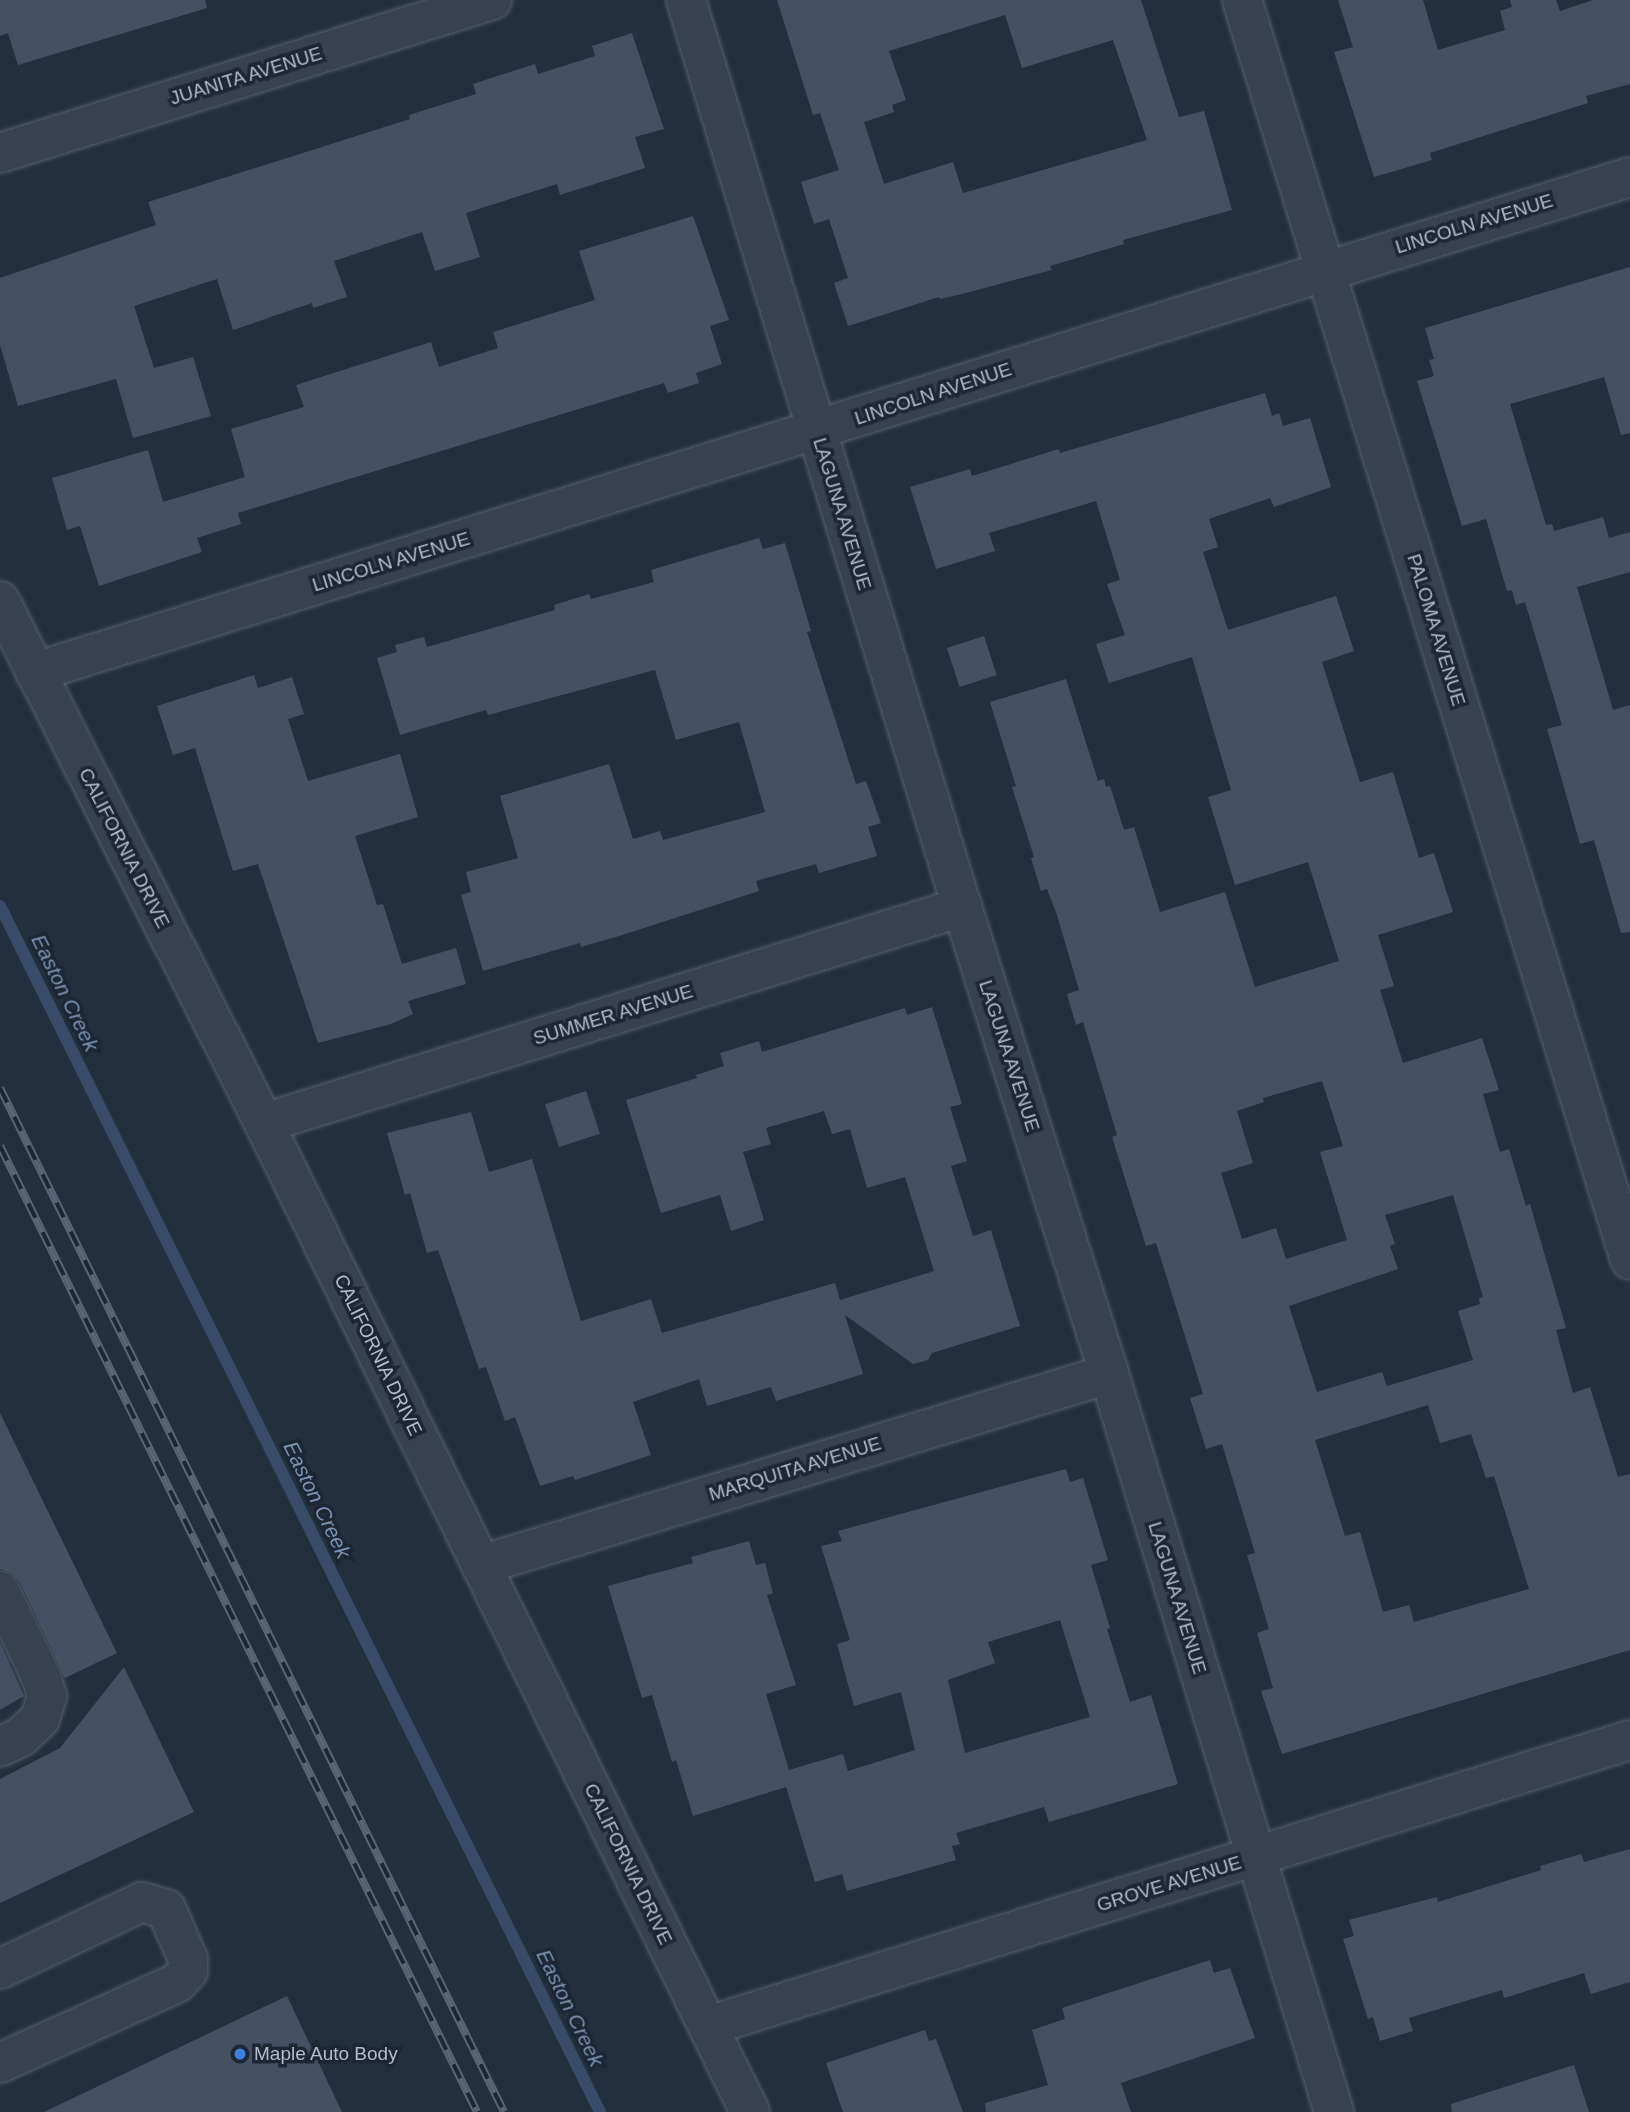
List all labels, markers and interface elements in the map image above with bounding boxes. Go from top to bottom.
street label: JUANITA AVENUE [166,42,326,110]
street label: LINCOLN AVENUE [1392,189,1556,259]
street label: LINCOLN AVENUE [851,358,1015,430]
street label: LAGUNA AVENUE [808,434,876,594]
street label: LINCOLN AVENUE [309,527,473,597]
street label: PALOMA AVENUE [1402,550,1470,710]
street label: CALIFORNIA DRIVE [74,764,174,932]
water label: Easton Creek [26,930,104,1056]
street label: LAGUNA AVENUE [973,976,1045,1136]
street label: SUMMER AVENUE [530,980,696,1050]
street label: CALIFORNIA DRIVE [329,1270,427,1440]
street label: MARQUITA AVENUE [705,1432,885,1506]
water label: Easton Creek [278,1437,356,1563]
street label: LAGUNA AVENUE [1143,1518,1211,1678]
street label: CALIFORNIA DRIVE [579,1779,677,1949]
street label: GROVE AVENUE [1094,1851,1244,1917]
water label: Easton Creek [531,1945,609,2071]
place label: Maple Auto Body [254,2043,399,2065]
marker: Maple Auto Body [232,2046,248,2062]

